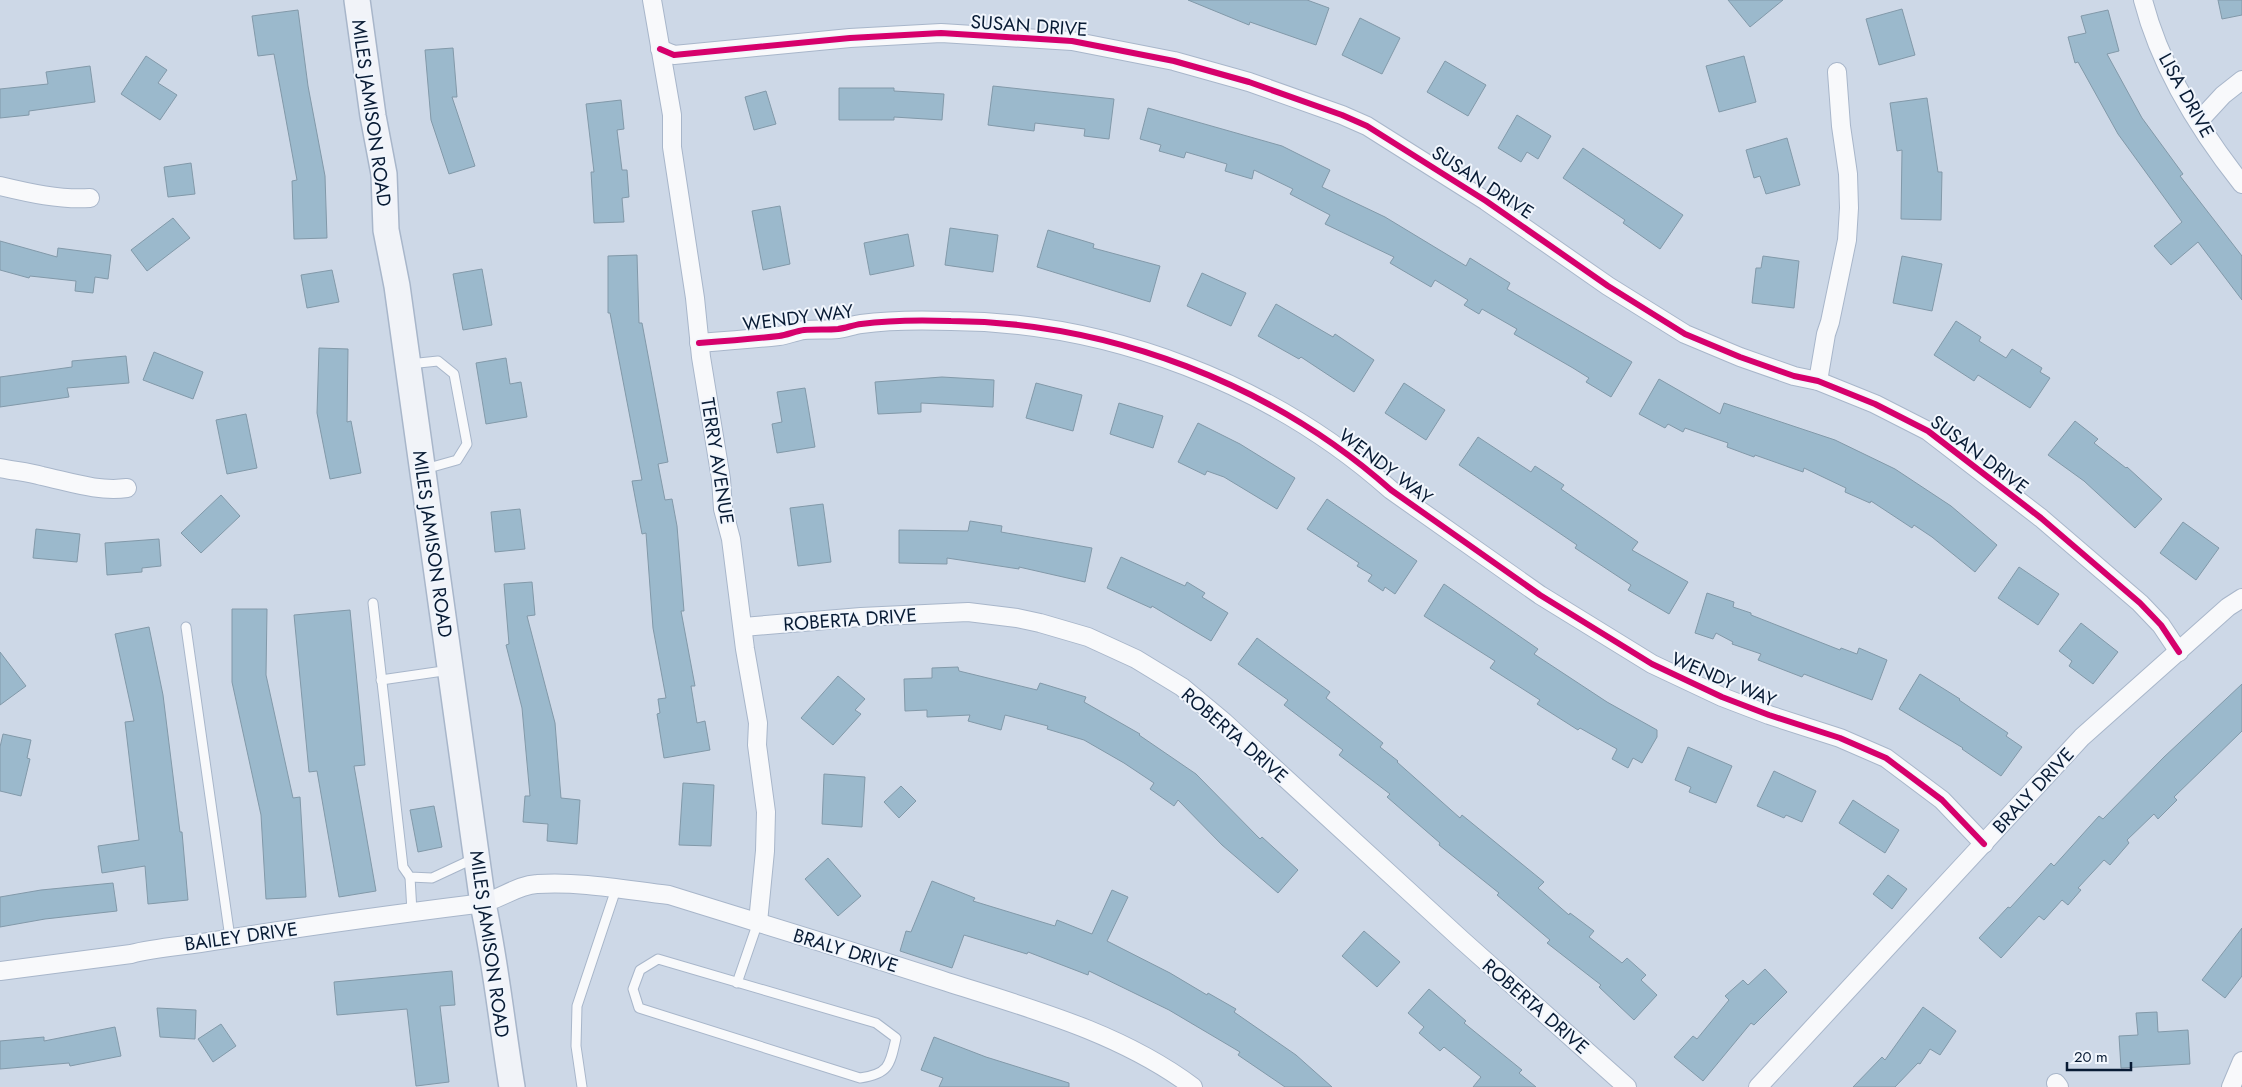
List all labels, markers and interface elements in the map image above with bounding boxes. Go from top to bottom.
street label: SUSAN DRIVE [970,8,1088,43]
street label: MILES JAMISON ROAD [345,18,398,208]
street label: LISA DRIVE [2152,48,2221,142]
street label: SUSAN DRIVE [1426,139,1539,226]
street label: WENDY WAY [741,297,855,338]
street label: TERRY AVENUE [694,396,741,526]
street label: SUSAN DRIVE [1925,408,2035,500]
street label: WENDY WAY [1333,422,1439,511]
street label: MILES JAMISON ROAD [406,449,459,639]
street label: ROBERTA DRIVE [782,601,918,638]
street label: WENDY WAY [1667,645,1781,714]
street label: ROBERTA DRIVE [1175,681,1294,789]
street label: BRALY DRIVE [1986,741,2080,839]
street label: MILES JAMISON ROAD [463,849,516,1039]
street label: BAILEY DRIVE [183,915,299,958]
street label: BRALY DRIVE [790,922,902,979]
street label: ROBERTA DRIVE [1476,952,1595,1060]
scale bar [2067,1040,2131,1072]
text: 20 m [2074,1046,2108,1068]

